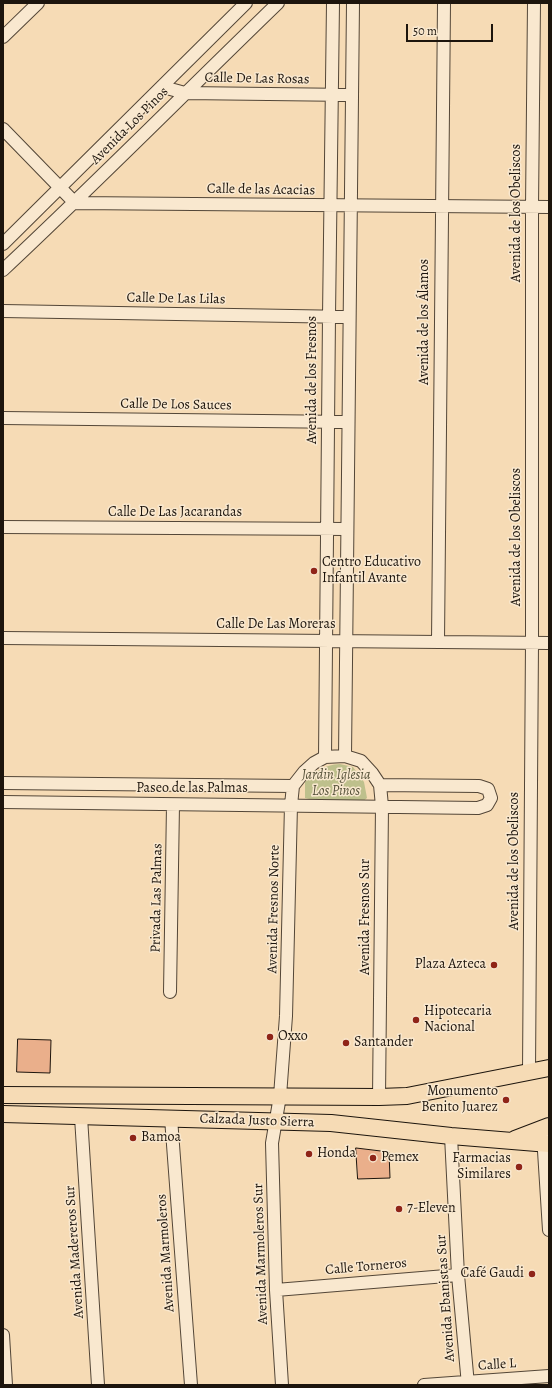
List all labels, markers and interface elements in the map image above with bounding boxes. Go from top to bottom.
scale bar [408,16,495,42]
text: 50 m [413,23,437,39]
street label: Calle De Las Rosas [204,70,310,88]
street label: Avenida Los Pinos [88,84,172,168]
street label: Avenida de los Obeliscos [509,144,525,282]
street label: Calle de las Acacias [207,181,315,199]
street label: Avenida de los Álamos [417,259,433,385]
street label: Calle De Las Lilas [127,290,225,308]
street label: Avenida de los Fresnos [305,316,321,444]
street label: Calle De Los Sauces [120,396,232,414]
street label: Avenida de los Obeliscos [509,468,525,606]
street label: Calle De Las Jacarandas [108,505,242,521]
place label: Centro Educativo Infantil Avante [322,555,421,588]
marker: Centro Educativo Infantil Avante [309,566,319,576]
street label: Calle De Las Moreras [216,617,336,633]
park label: Jardin Iglesia Los Pinos [302,768,370,800]
street label: Paseo de las Palmas [136,781,248,797]
street label: Avenida de los Obeliscos [507,792,523,930]
street label: Privada Las Palmas [148,843,166,953]
street label: Avenida Fresnos Norte [264,845,284,973]
street label: Avenida Fresnos Sur [358,859,374,975]
place label: Plaza Azteca [415,957,486,973]
marker: Plaza Azteca [489,960,499,970]
place label: Hipotecaria Nacional [424,1004,492,1036]
marker: Hipotecaria Nacional [411,1015,421,1025]
place label: Oxxo [278,1029,308,1045]
marker: Oxxo [265,1032,275,1042]
place label: Santander [354,1035,413,1051]
marker: Santander [341,1038,351,1048]
place label: Monumento Benito Juarez [421,1084,498,1116]
marker: Monumento Benito Juarez [501,1095,511,1105]
street label: Calzada Justo Sierra [199,1111,315,1131]
place label: Bamoa [141,1130,181,1146]
marker: Bamoa [128,1133,138,1143]
place label: Honda [317,1146,356,1162]
marker: Honda [304,1149,314,1159]
place label: Pemex [381,1150,419,1166]
place label: Farmacias Similares [452,1151,511,1184]
marker: Pemex [368,1153,378,1163]
marker: Farmacias Similares [514,1162,524,1172]
street label: Avenida Marmoleros Sur [250,1183,272,1325]
street label: Avenida Madereros Sur [62,1185,88,1319]
street label: Avenida Marmoleros [153,1193,179,1313]
place label: 7-Eleven [407,1201,456,1217]
marker: 7-Eleven [394,1204,404,1214]
street label: Avenida Ebanistas Sur [433,1234,459,1362]
street label: Calle Torneros [324,1255,408,1279]
place label: Café Gaudi [461,1266,524,1282]
marker: Café Gaudi [527,1269,537,1279]
street label: Calle L [477,1355,517,1375]

